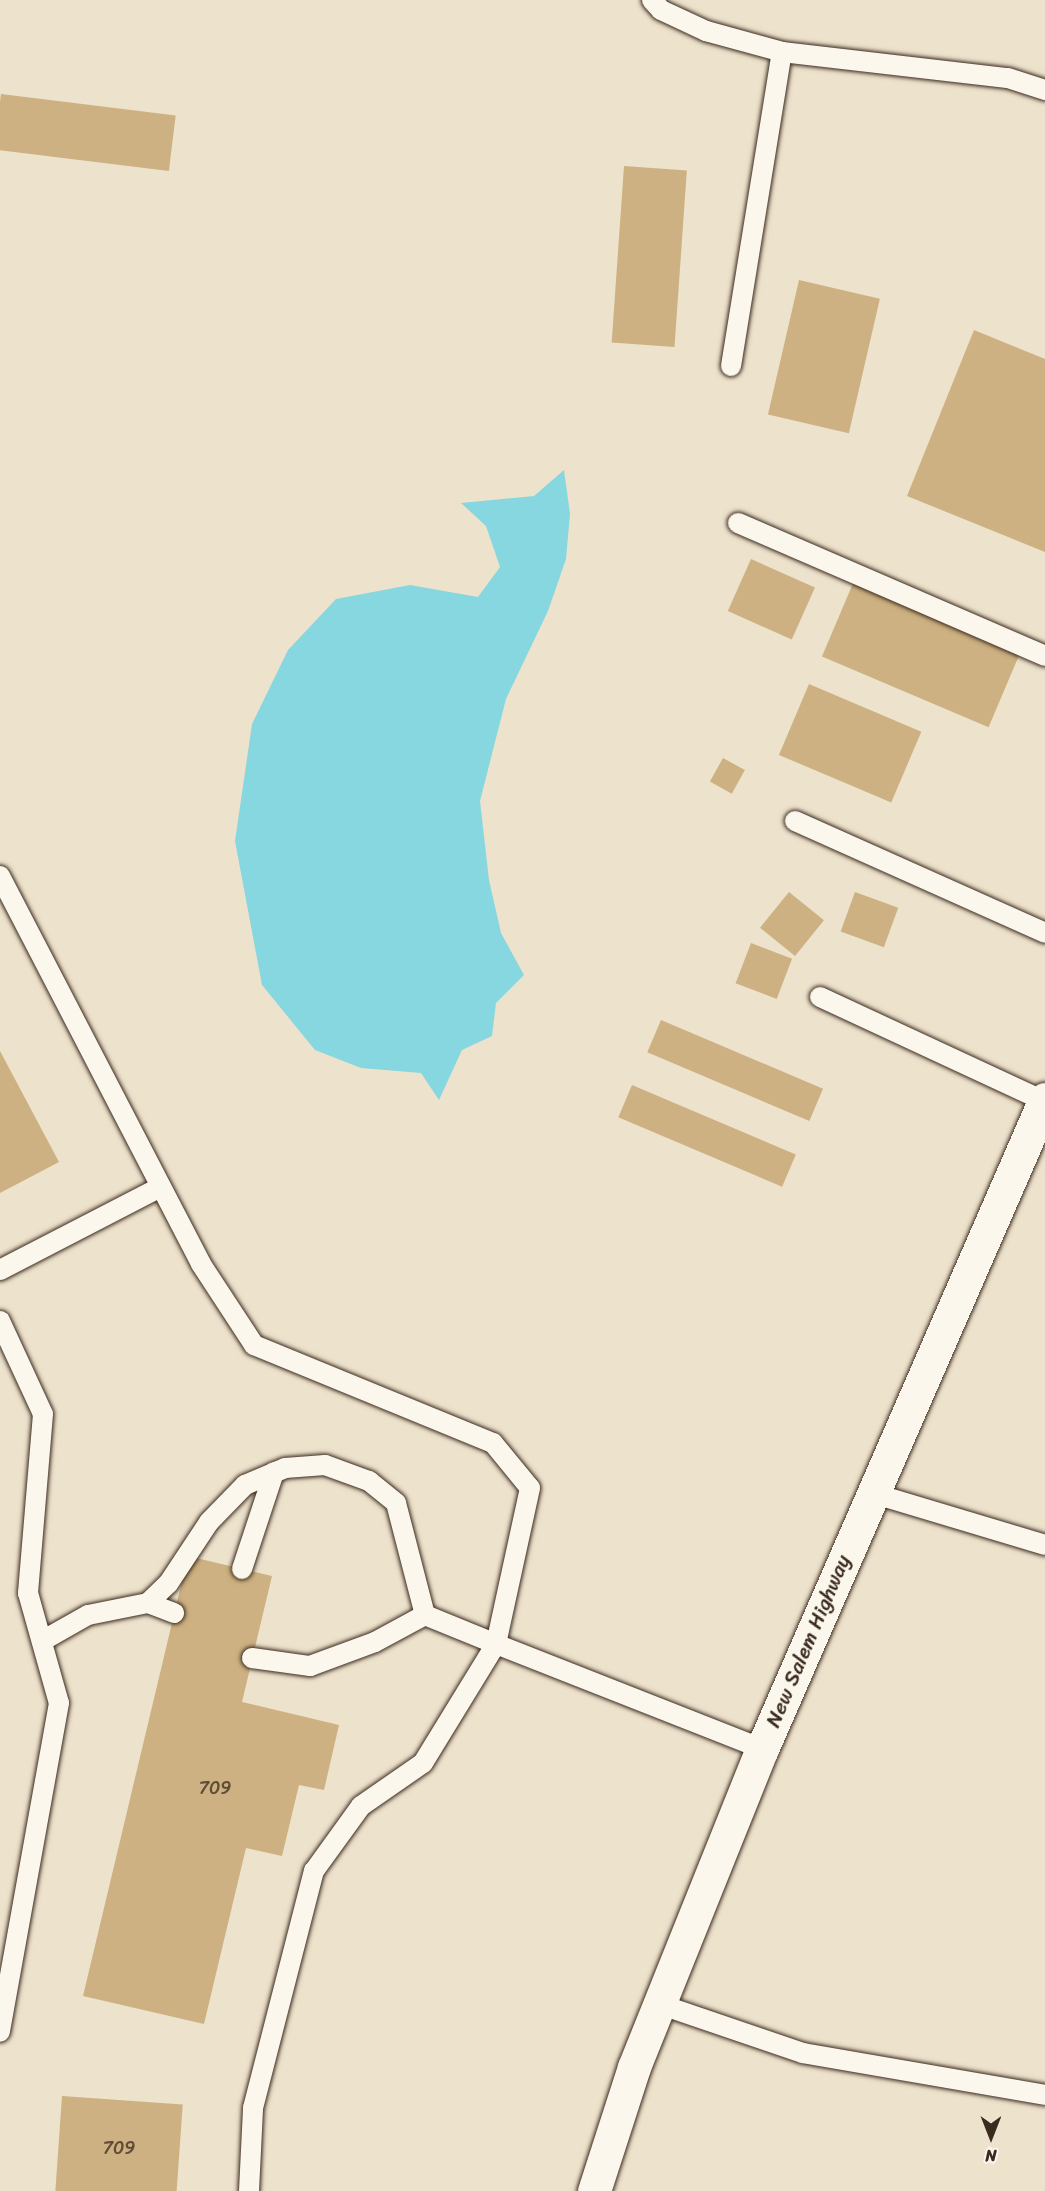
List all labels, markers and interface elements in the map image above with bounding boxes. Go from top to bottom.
street label: New Salem Highway [760,1551,856,1731]
house number: 709 [199,1777,231,1799]
north arrow [961,2107,1021,2167]
house number: 709 [103,2137,135,2159]
text: N [985,2141,997,2170]

